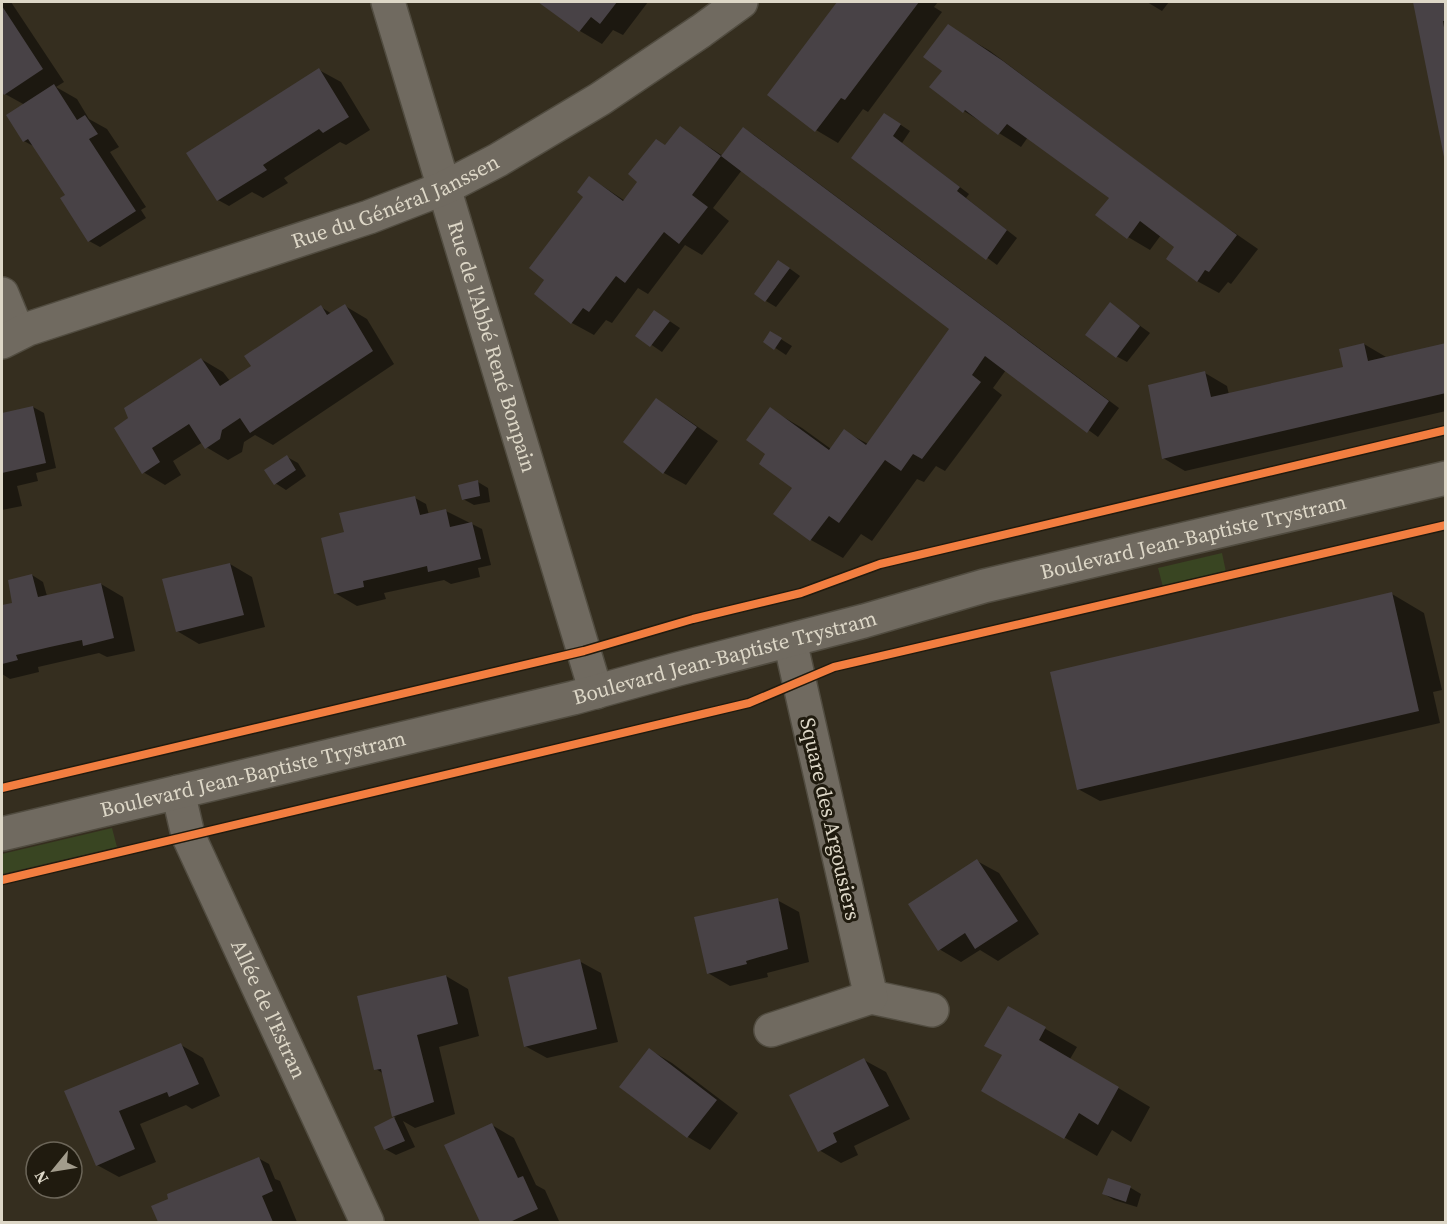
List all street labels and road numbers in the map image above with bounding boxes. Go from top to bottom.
street label: Rue du Général Janssen [288,147,504,255]
street label: Rue de l'Abbé René Bonpain [441,217,544,476]
street label: Boulevard Jean-Baptiste Trystram [1037,487,1349,586]
street label: Boulevard Jean-Baptiste Trystram [569,603,880,711]
street label: Square des Argousiers [793,715,868,923]
street label: Boulevard Jean-Baptiste Trystram [97,723,409,824]
street label: Allée de l'Estran [224,934,314,1084]

